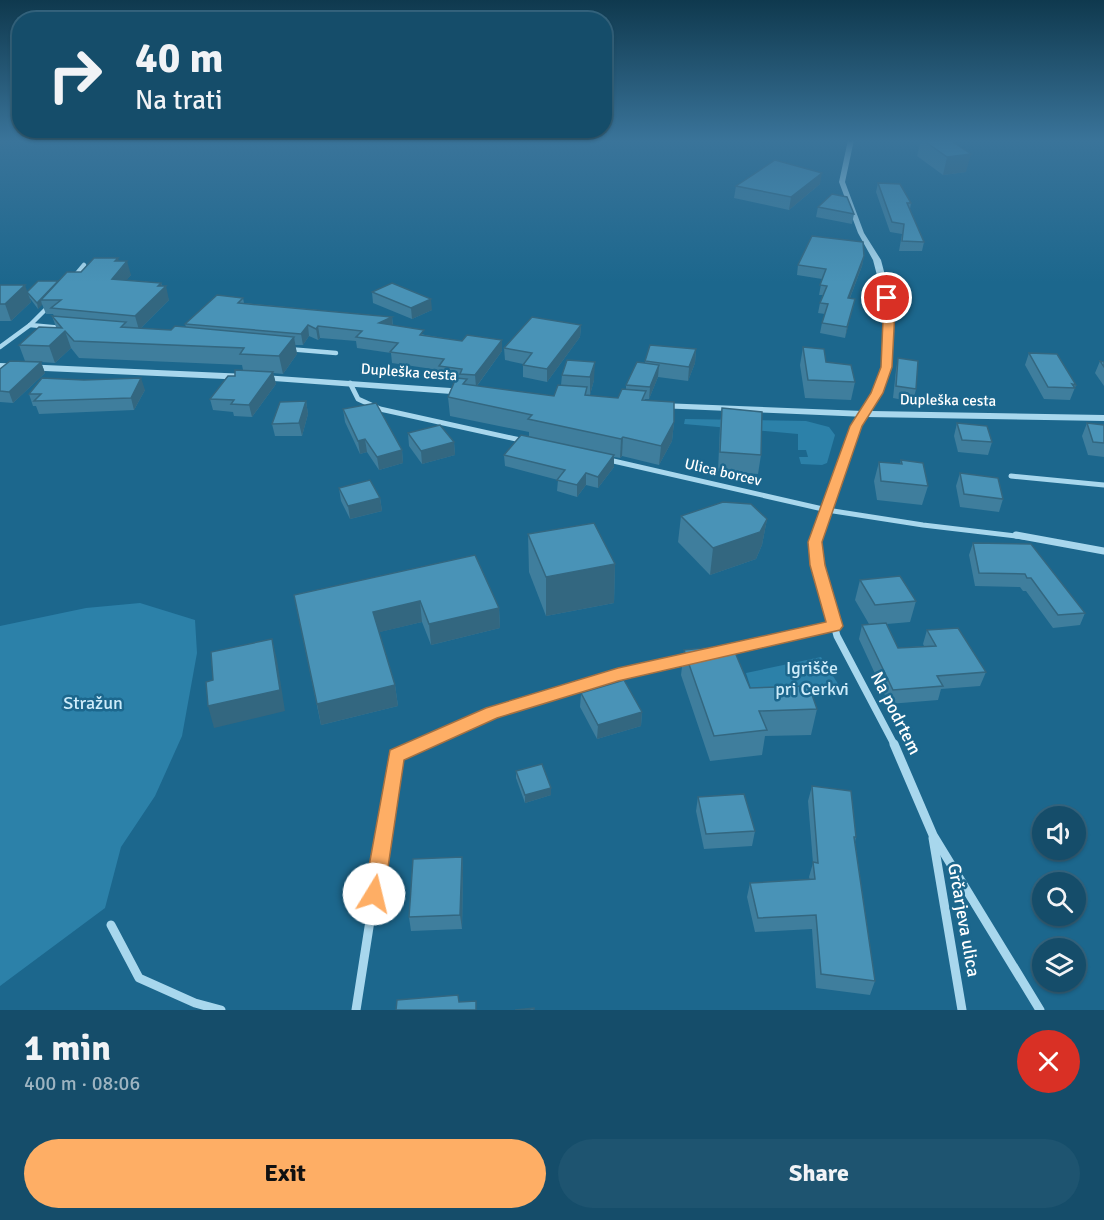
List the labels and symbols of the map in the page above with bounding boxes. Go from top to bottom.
pin [861,272,912,323]
street label: Dupleška cesta [360,360,458,384]
street label: Dupleška cesta [900,390,996,410]
street label: Ulica borcev [683,454,763,490]
park label: Igrišče pri Cerkvi [775,657,849,700]
street label: Na podrtem [866,668,926,758]
park label: Stražun [63,692,123,714]
street label: Grčarjeva ulica [943,861,985,979]
position arrow [342,862,406,926]

